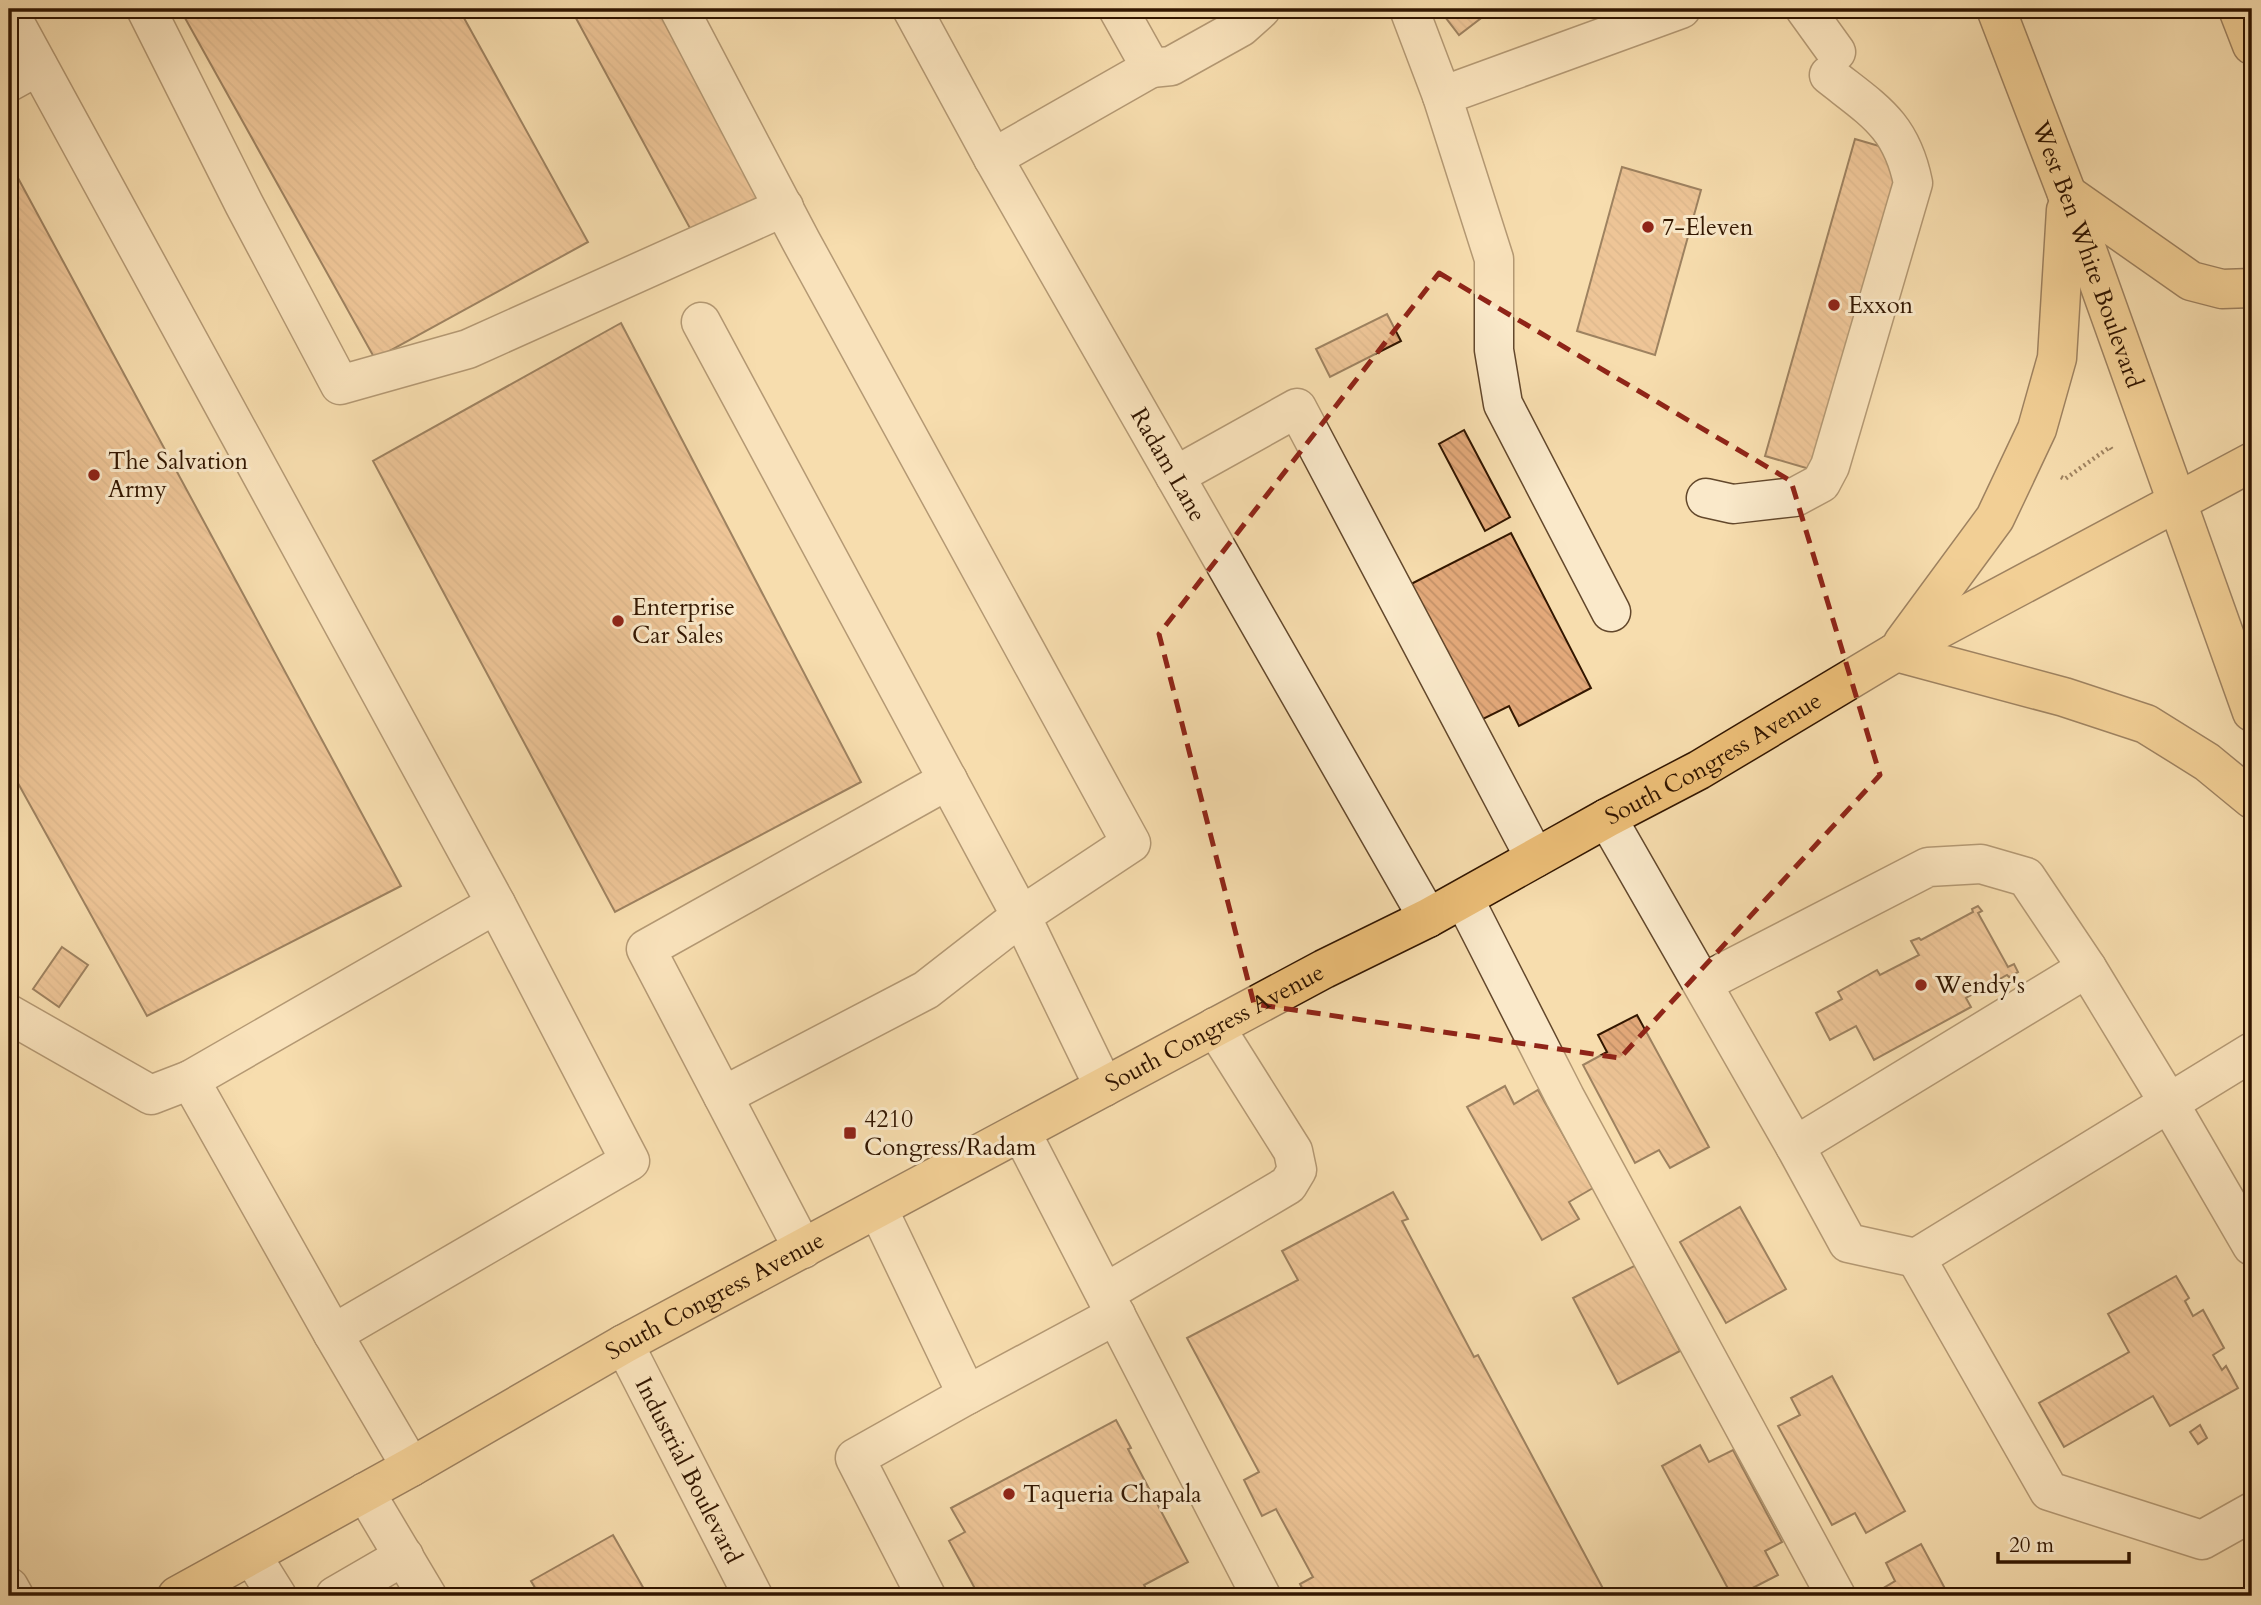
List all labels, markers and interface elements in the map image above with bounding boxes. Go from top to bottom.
street label: West Ben White Boulevard [2023,115,2151,393]
place label: 7-Eleven [1662,211,1754,244]
marker: 7-Eleven [1640,219,1656,235]
place label: Exxon [1848,289,1914,322]
marker: Exxon [1826,297,1842,313]
street label: Radam Lane [1122,402,1214,528]
place label: The Salvation Army [108,445,248,506]
marker: The Salvation Army [86,467,102,483]
place label: Enterprise Car Sales [632,591,735,652]
marker: Enterprise Car Sales [610,613,626,629]
street label: South Congress Avenue [1600,684,1828,833]
street label: South Congress Avenue [1099,956,1330,1100]
place label: Wendy's [1934,969,2025,1002]
marker: Wendy's [1913,977,1929,993]
place label: 4210 Congress/Radam [864,1103,1037,1164]
marker: 4210 Congress/Radam [842,1125,858,1141]
street label: South Congress Avenue [599,1224,830,1368]
street label: Industrial Boulevard [627,1372,750,1570]
place label: Taqueria Chapala [1023,1478,1202,1511]
marker: Taqueria Chapala [1001,1486,1017,1502]
scale bar [1998,1521,2130,1565]
text: 20 m [2009,1531,2054,1560]

